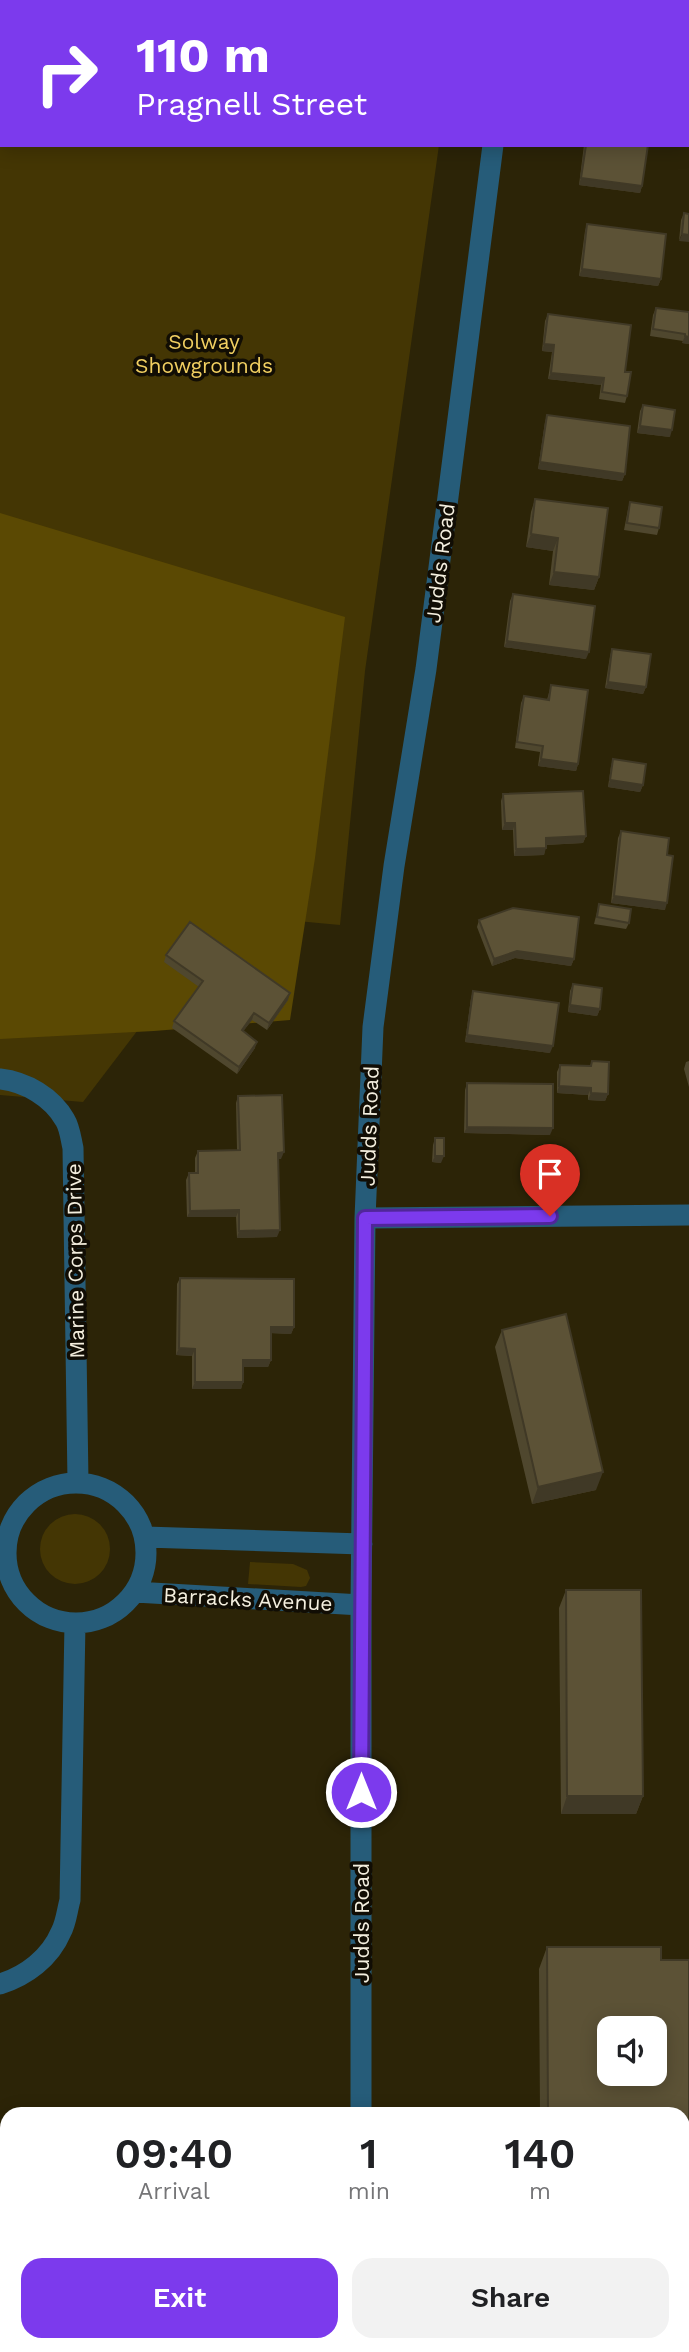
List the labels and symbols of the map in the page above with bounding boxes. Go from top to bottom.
park label: Solway Showgrounds [135,329,273,378]
street label: Judds Road [420,502,460,624]
street label: Judds Road [354,1065,384,1187]
pin [520,1144,580,1216]
street label: Marine Corps Drive [61,1163,89,1359]
street label: Barracks Avenue [163,1582,333,1616]
position arrow [324,1755,398,1829]
street label: Judds Road [349,1863,374,1983]

